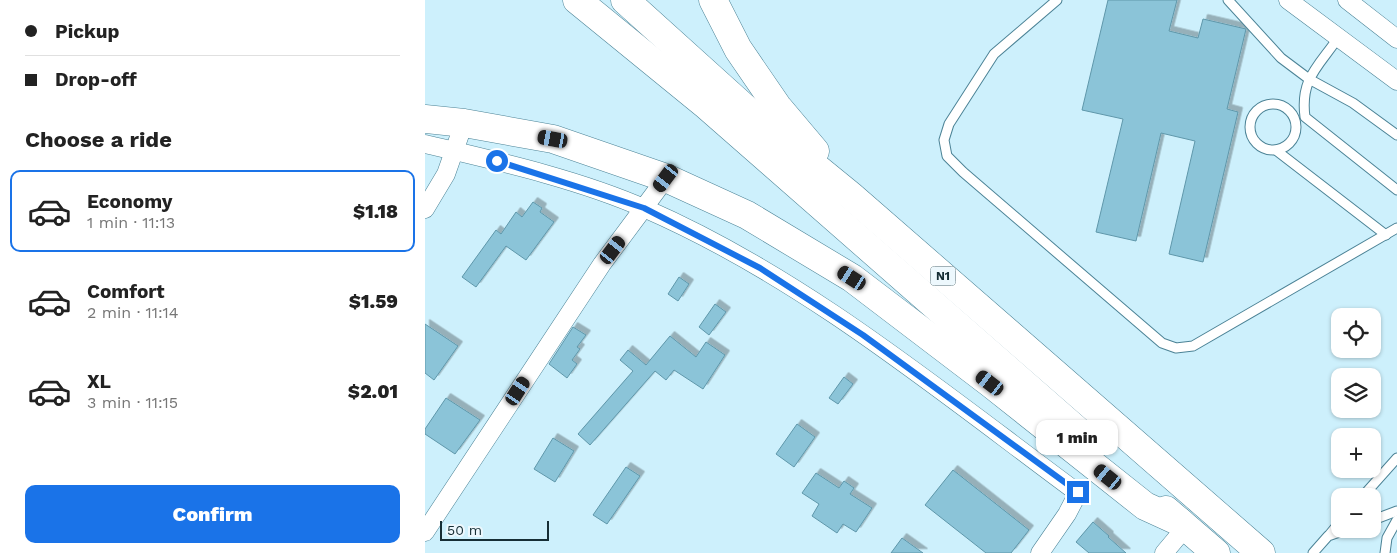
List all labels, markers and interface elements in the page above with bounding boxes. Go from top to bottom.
text: Pickup [55,20,119,43]
text: Drop-off [55,68,137,91]
text: Choose a ride [25,127,172,152]
car [536,129,569,149]
route start [486,150,508,172]
car [650,162,681,194]
icon: car [27,189,72,234]
text: Economy [87,190,172,213]
text: $1.18 [353,200,398,223]
text: 1 min · 11:13 [87,213,175,232]
car [597,234,628,266]
car [835,264,868,292]
road number: N1 [931,266,955,286]
icon: car [27,279,72,324]
text: Comfort [87,280,165,303]
text: $1.59 [349,290,398,313]
text: 2 min · 11:14 [87,303,179,322]
map controls [1331,308,1381,538]
button: locate [1331,308,1381,358]
car [973,368,1006,398]
button: layers [1331,368,1381,418]
icon: car [27,369,72,414]
text: XL [87,370,111,393]
car [503,374,532,408]
text: $2.01 [348,380,398,403]
text: 3 min · 11:15 [87,393,178,412]
callout: 1 min [1037,420,1119,454]
text: 1 min [1056,428,1098,447]
button: + [1331,428,1381,478]
car [1091,462,1124,492]
route end [1067,481,1089,503]
button: Confirm [25,485,400,543]
button: − [1331,488,1381,538]
scale bar [440,518,549,541]
text: 50 m [447,522,482,538]

